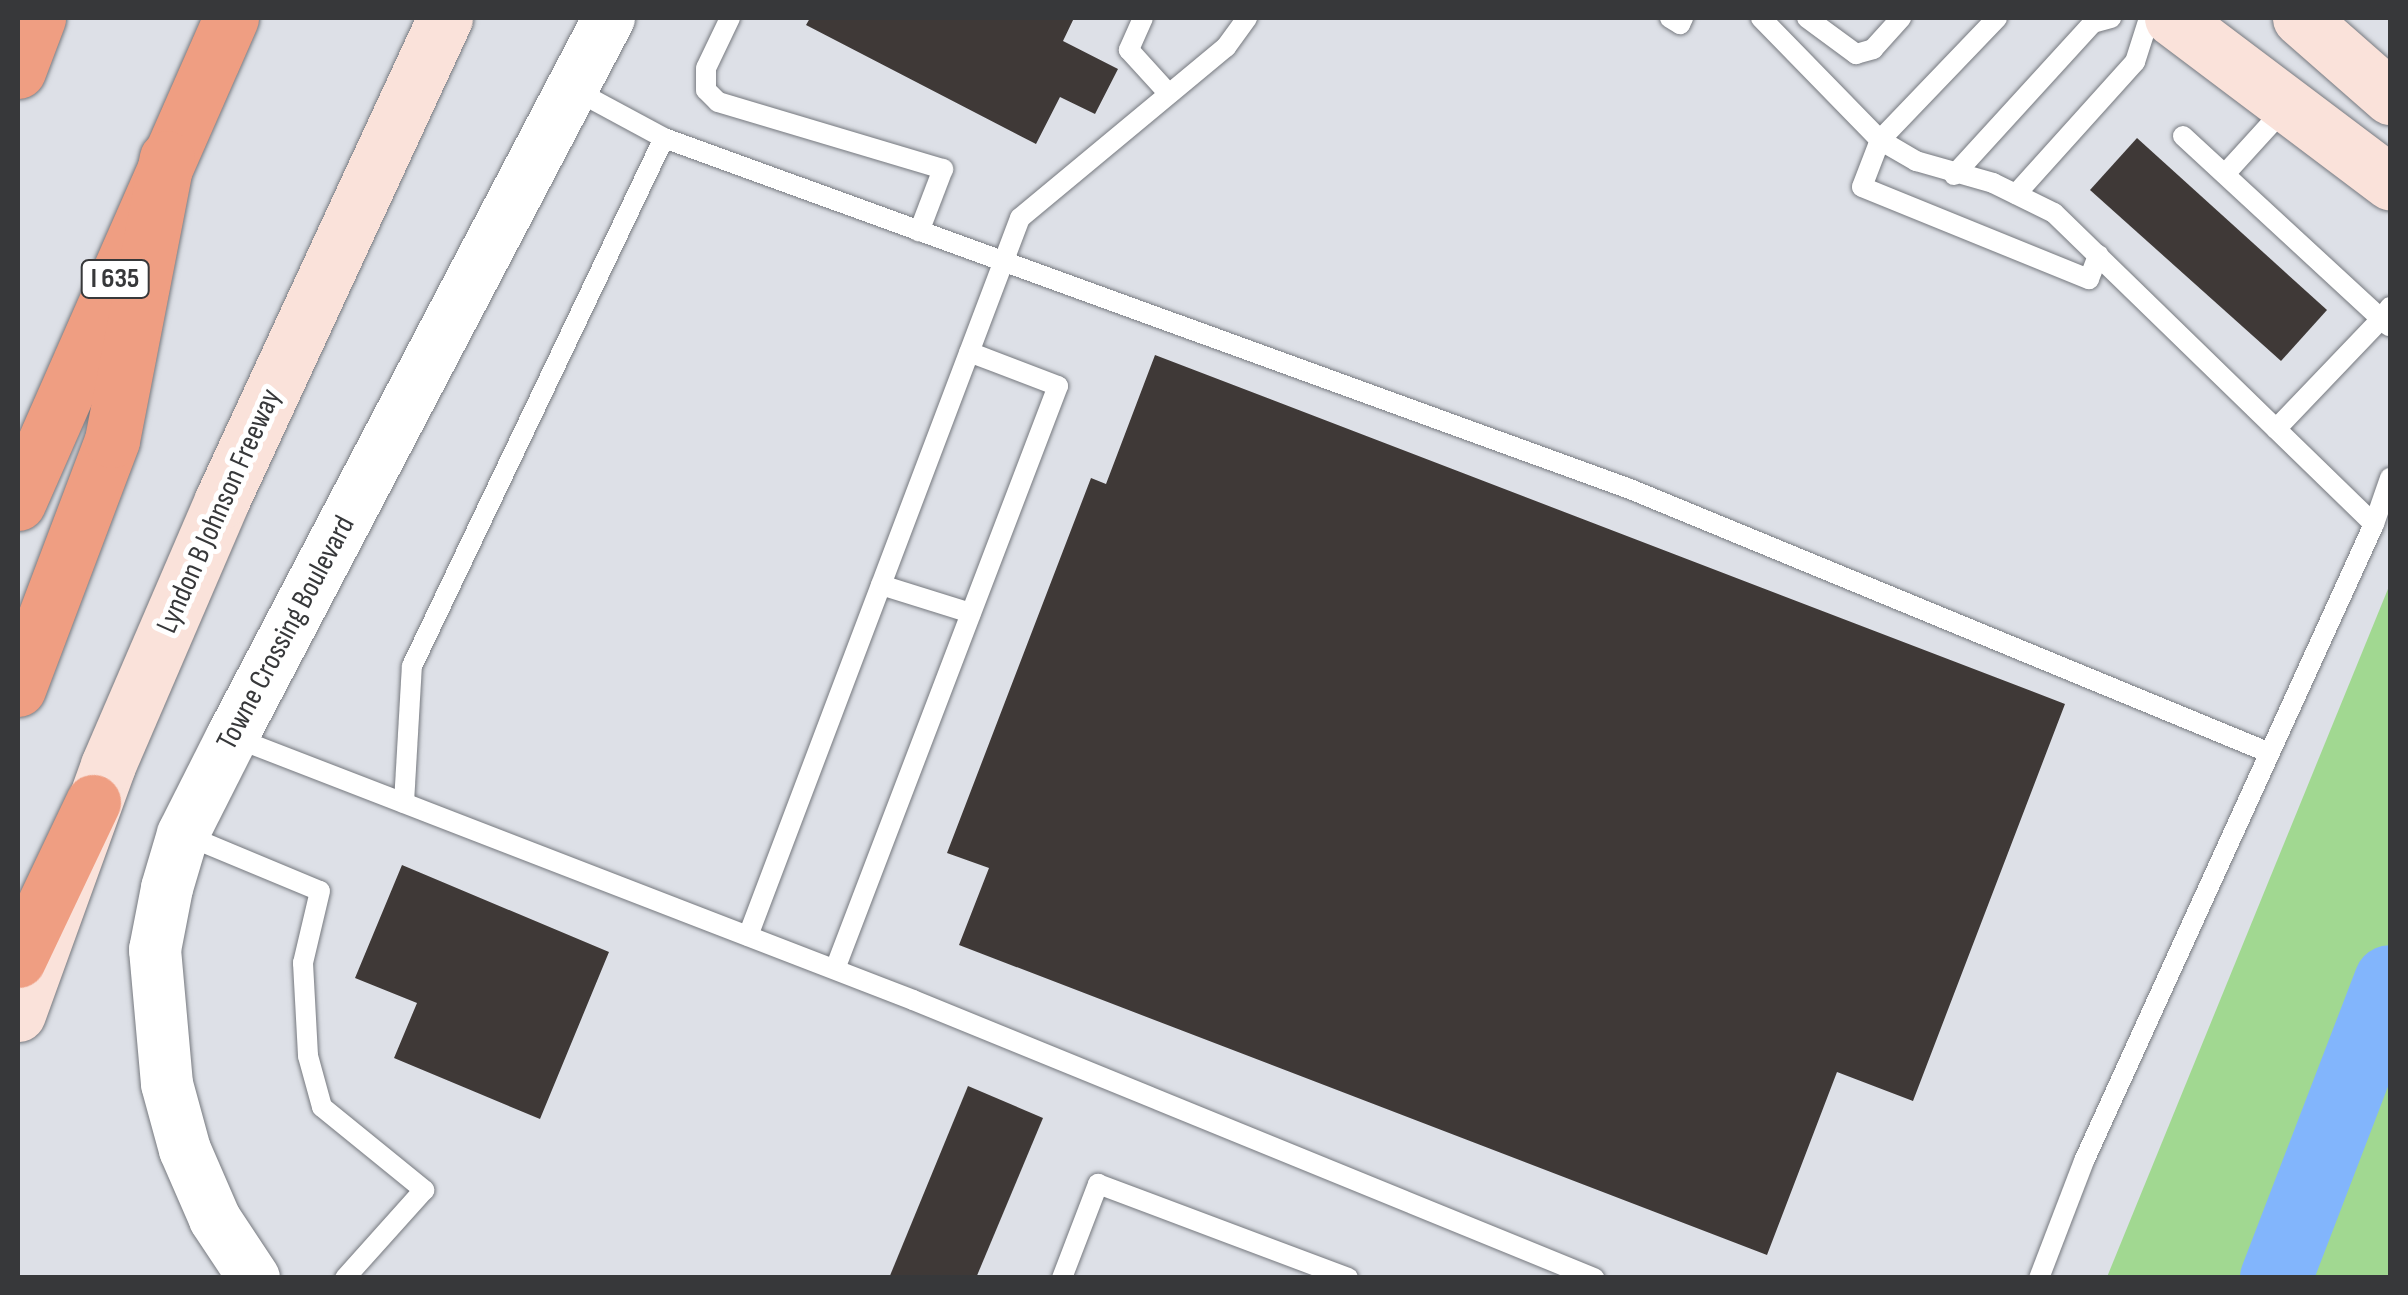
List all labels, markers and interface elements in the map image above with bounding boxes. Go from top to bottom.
road number: I 635 [80,256,150,302]
street label: Lyndon B Johnson Freeway [149,383,289,639]
street label: Towne Crossing Boulevard [209,510,363,756]

